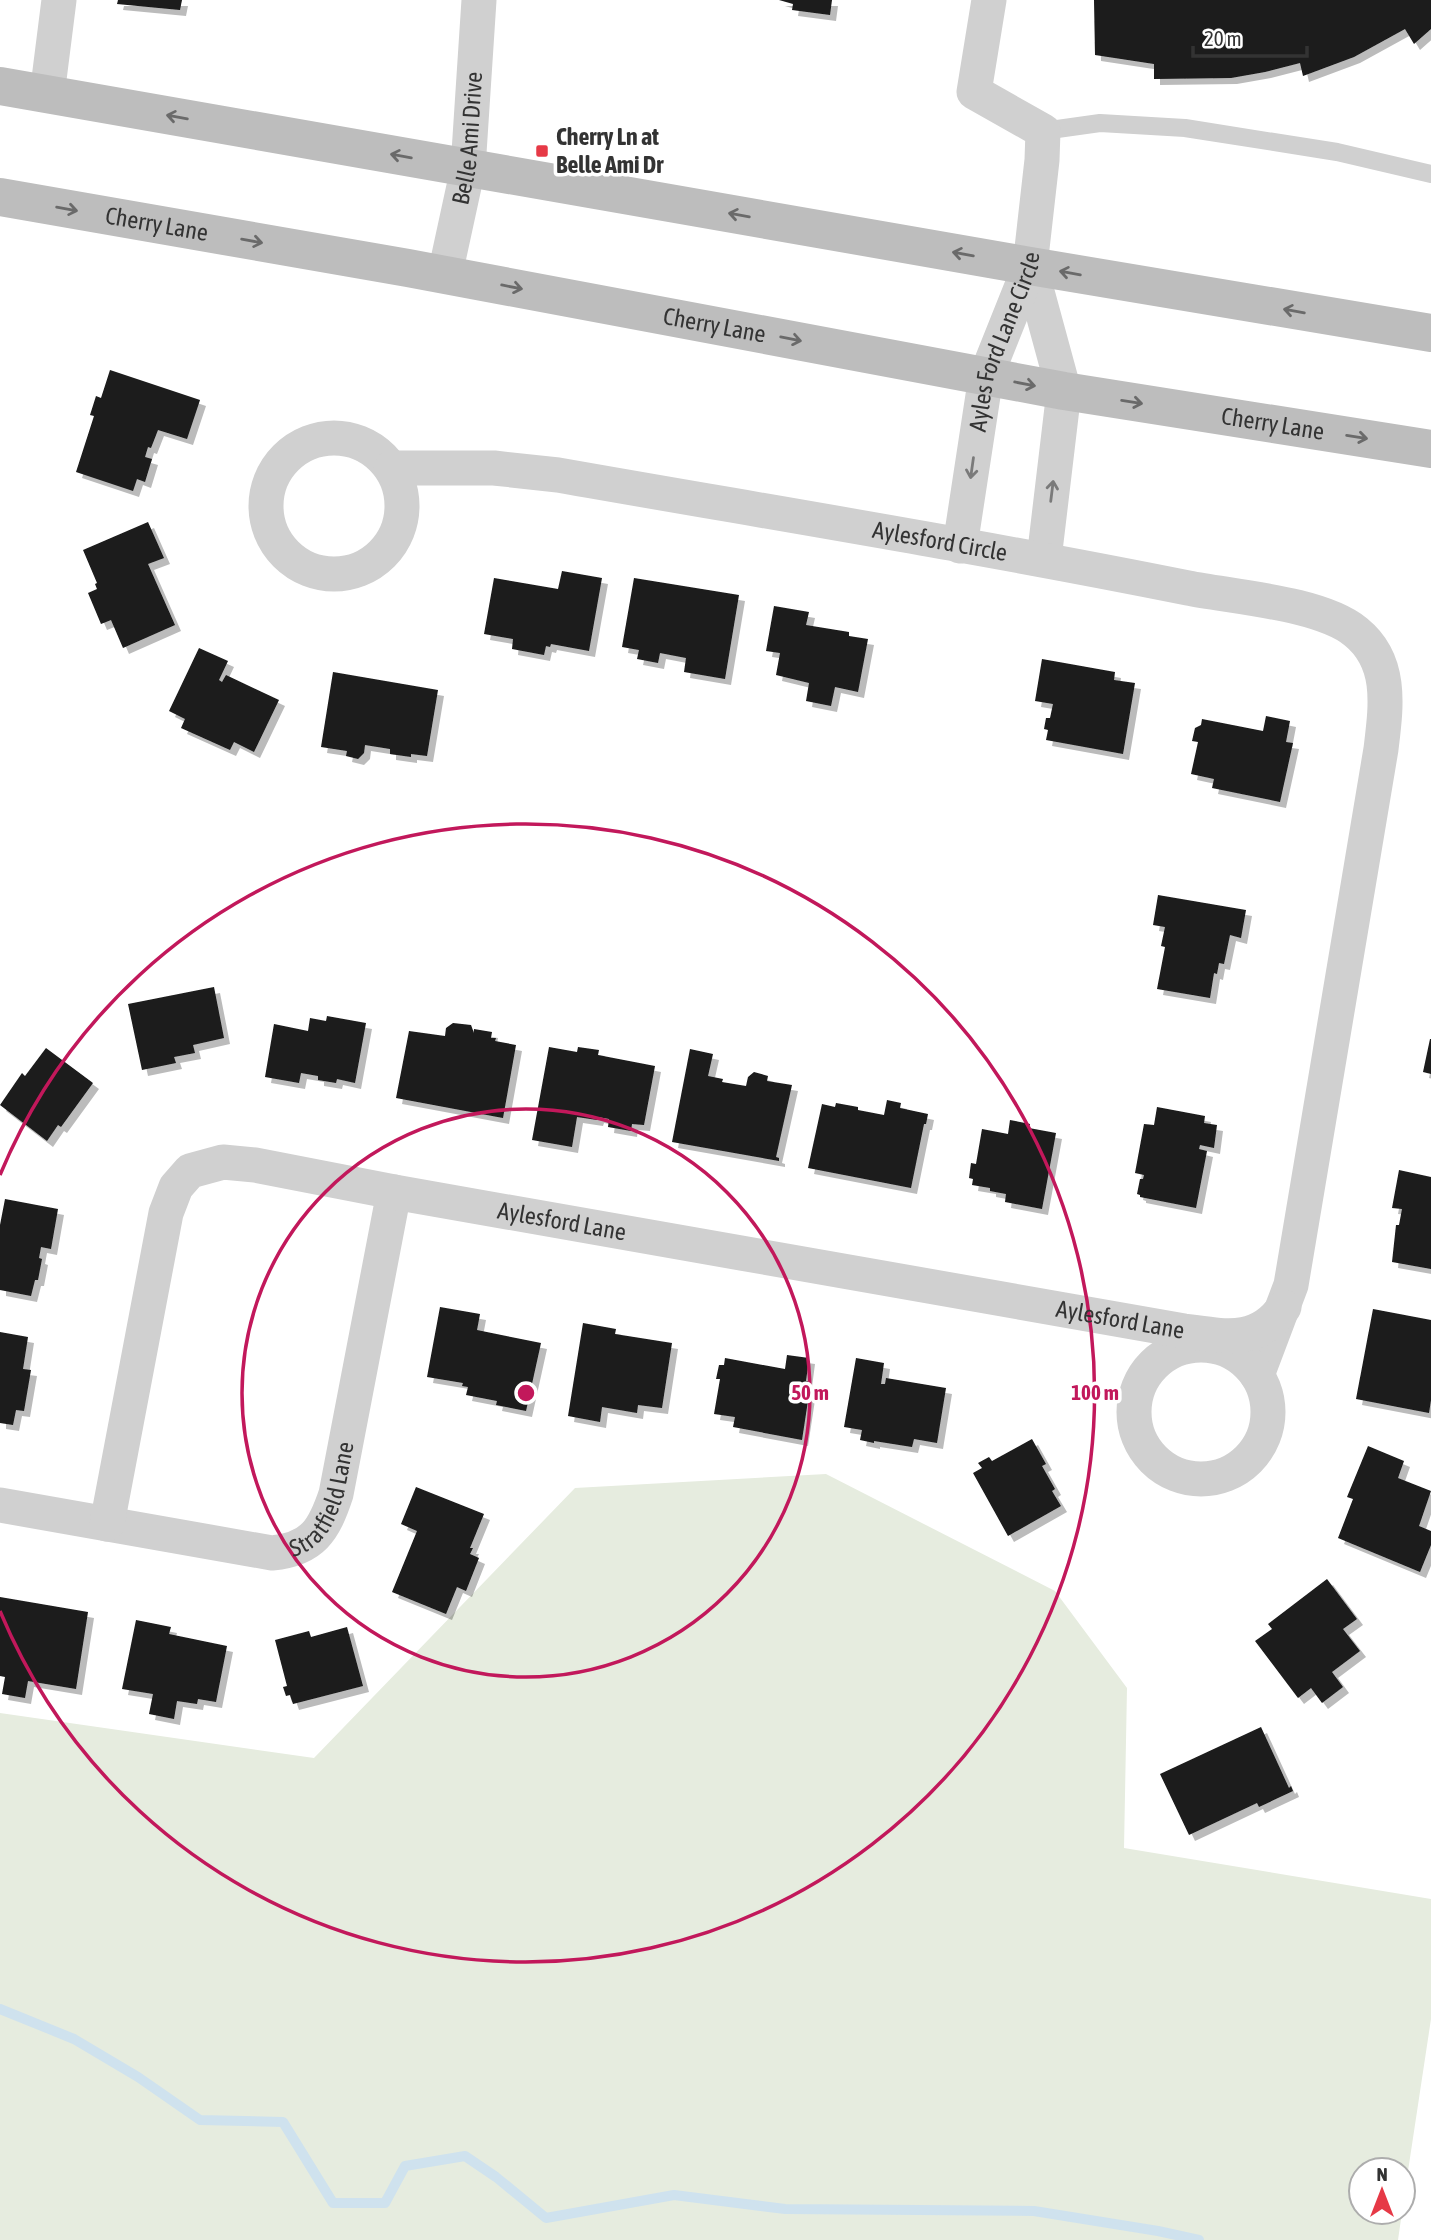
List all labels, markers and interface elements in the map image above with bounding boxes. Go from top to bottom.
scale bar [1193,14,1307,58]
text: 20 m [1204,26,1242,50]
street label: Belle Ami Drive [446,71,487,207]
one-way arrow [166,110,189,123]
place label: Cherry Ln at Belle Ami Dr [556,123,664,178]
marker: Cherry Ln at Belle Ami Dr [534,143,550,159]
one-way arrow [390,149,413,162]
one-way arrow [55,202,78,216]
street label: Cherry Lane [103,202,210,246]
one-way arrow [728,208,751,221]
one-way arrow [240,235,263,248]
one-way arrow [952,247,975,261]
street label: Ayles Ford Lane Circle [964,251,1044,433]
one-way arrow [1059,266,1081,279]
one-way arrow [500,281,523,294]
street label: Cherry Lane [661,302,768,348]
one-way arrow [1283,304,1306,317]
one-way arrow [779,333,802,347]
one-way arrow [1013,377,1036,391]
one-way arrow [1120,396,1143,409]
street label: Cherry Lane [1220,402,1326,445]
one-way arrow [1345,431,1368,444]
one-way arrow [965,456,978,479]
one-way arrow [1046,481,1059,503]
street label: Aylesford Circle [871,516,1009,566]
street label: Aylesford Lane [496,1196,628,1246]
street label: Aylesford Lane [1054,1295,1187,1344]
text: 50 m [791,1380,829,1404]
text: 100 m [1071,1380,1119,1404]
centre of rings [514,1381,538,1405]
street label: Stratfield Lane [286,1439,359,1562]
north arrow [1347,2156,1417,2226]
text: N [1376,2163,1388,2185]

